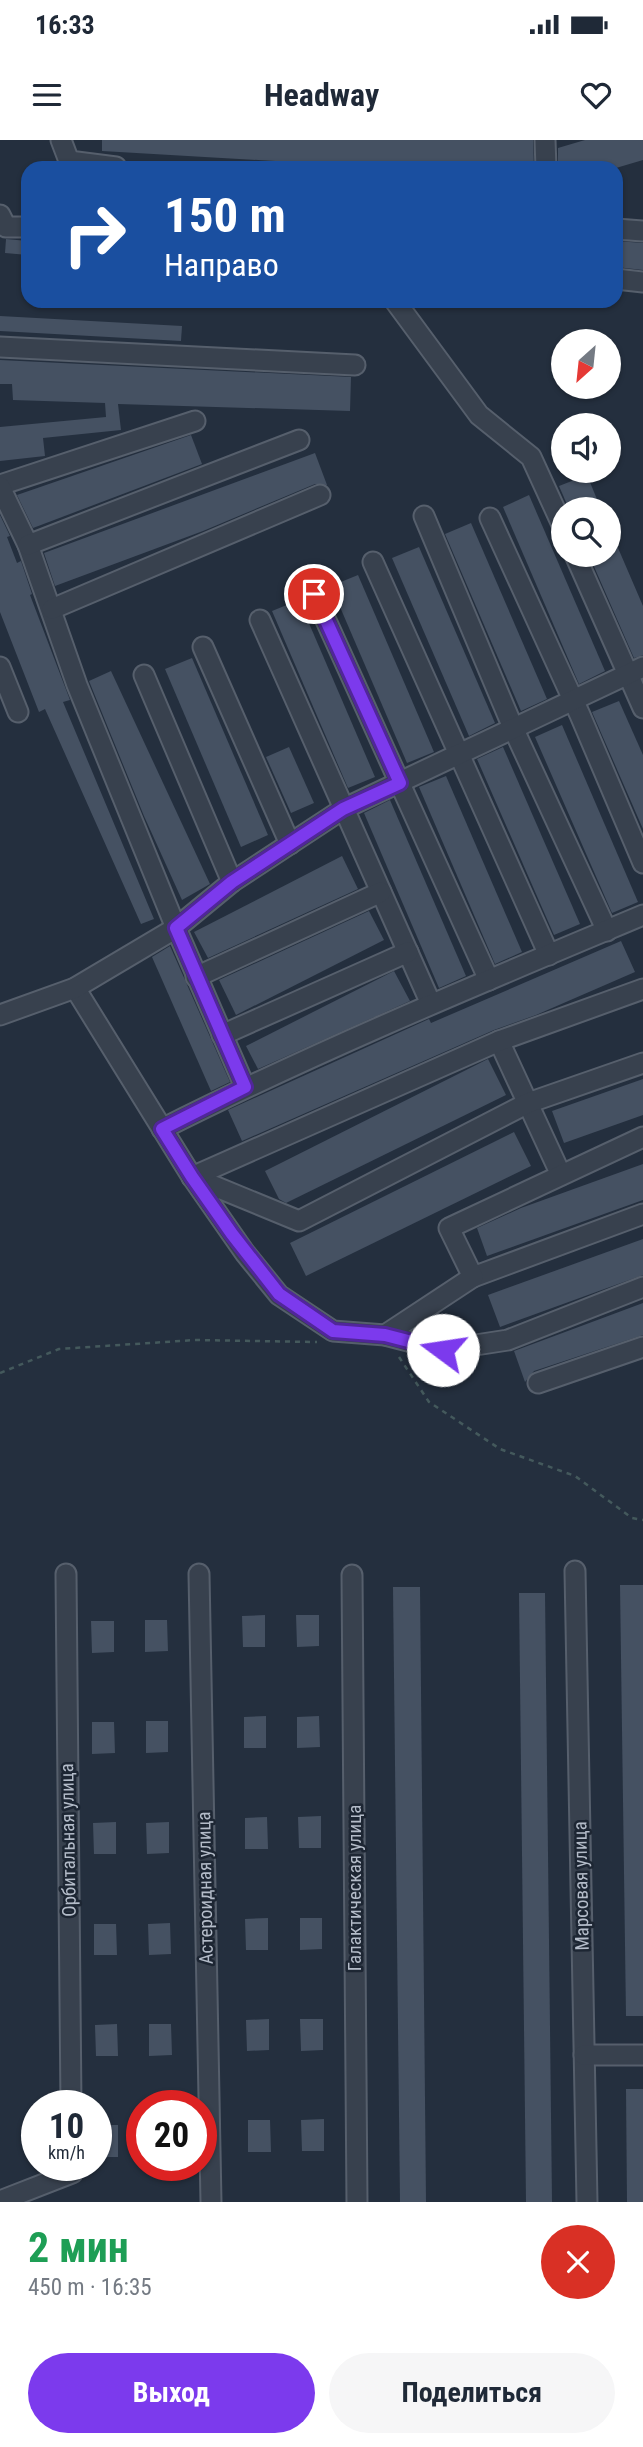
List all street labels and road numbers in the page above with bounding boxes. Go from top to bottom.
street label: Орбитальная улица [55,1763,81,1917]
street label: Галактическая улица [343,1805,366,1971]
street label: Астероидная улица [192,1811,218,1965]
street label: Марсовая улица [568,1821,594,1951]

